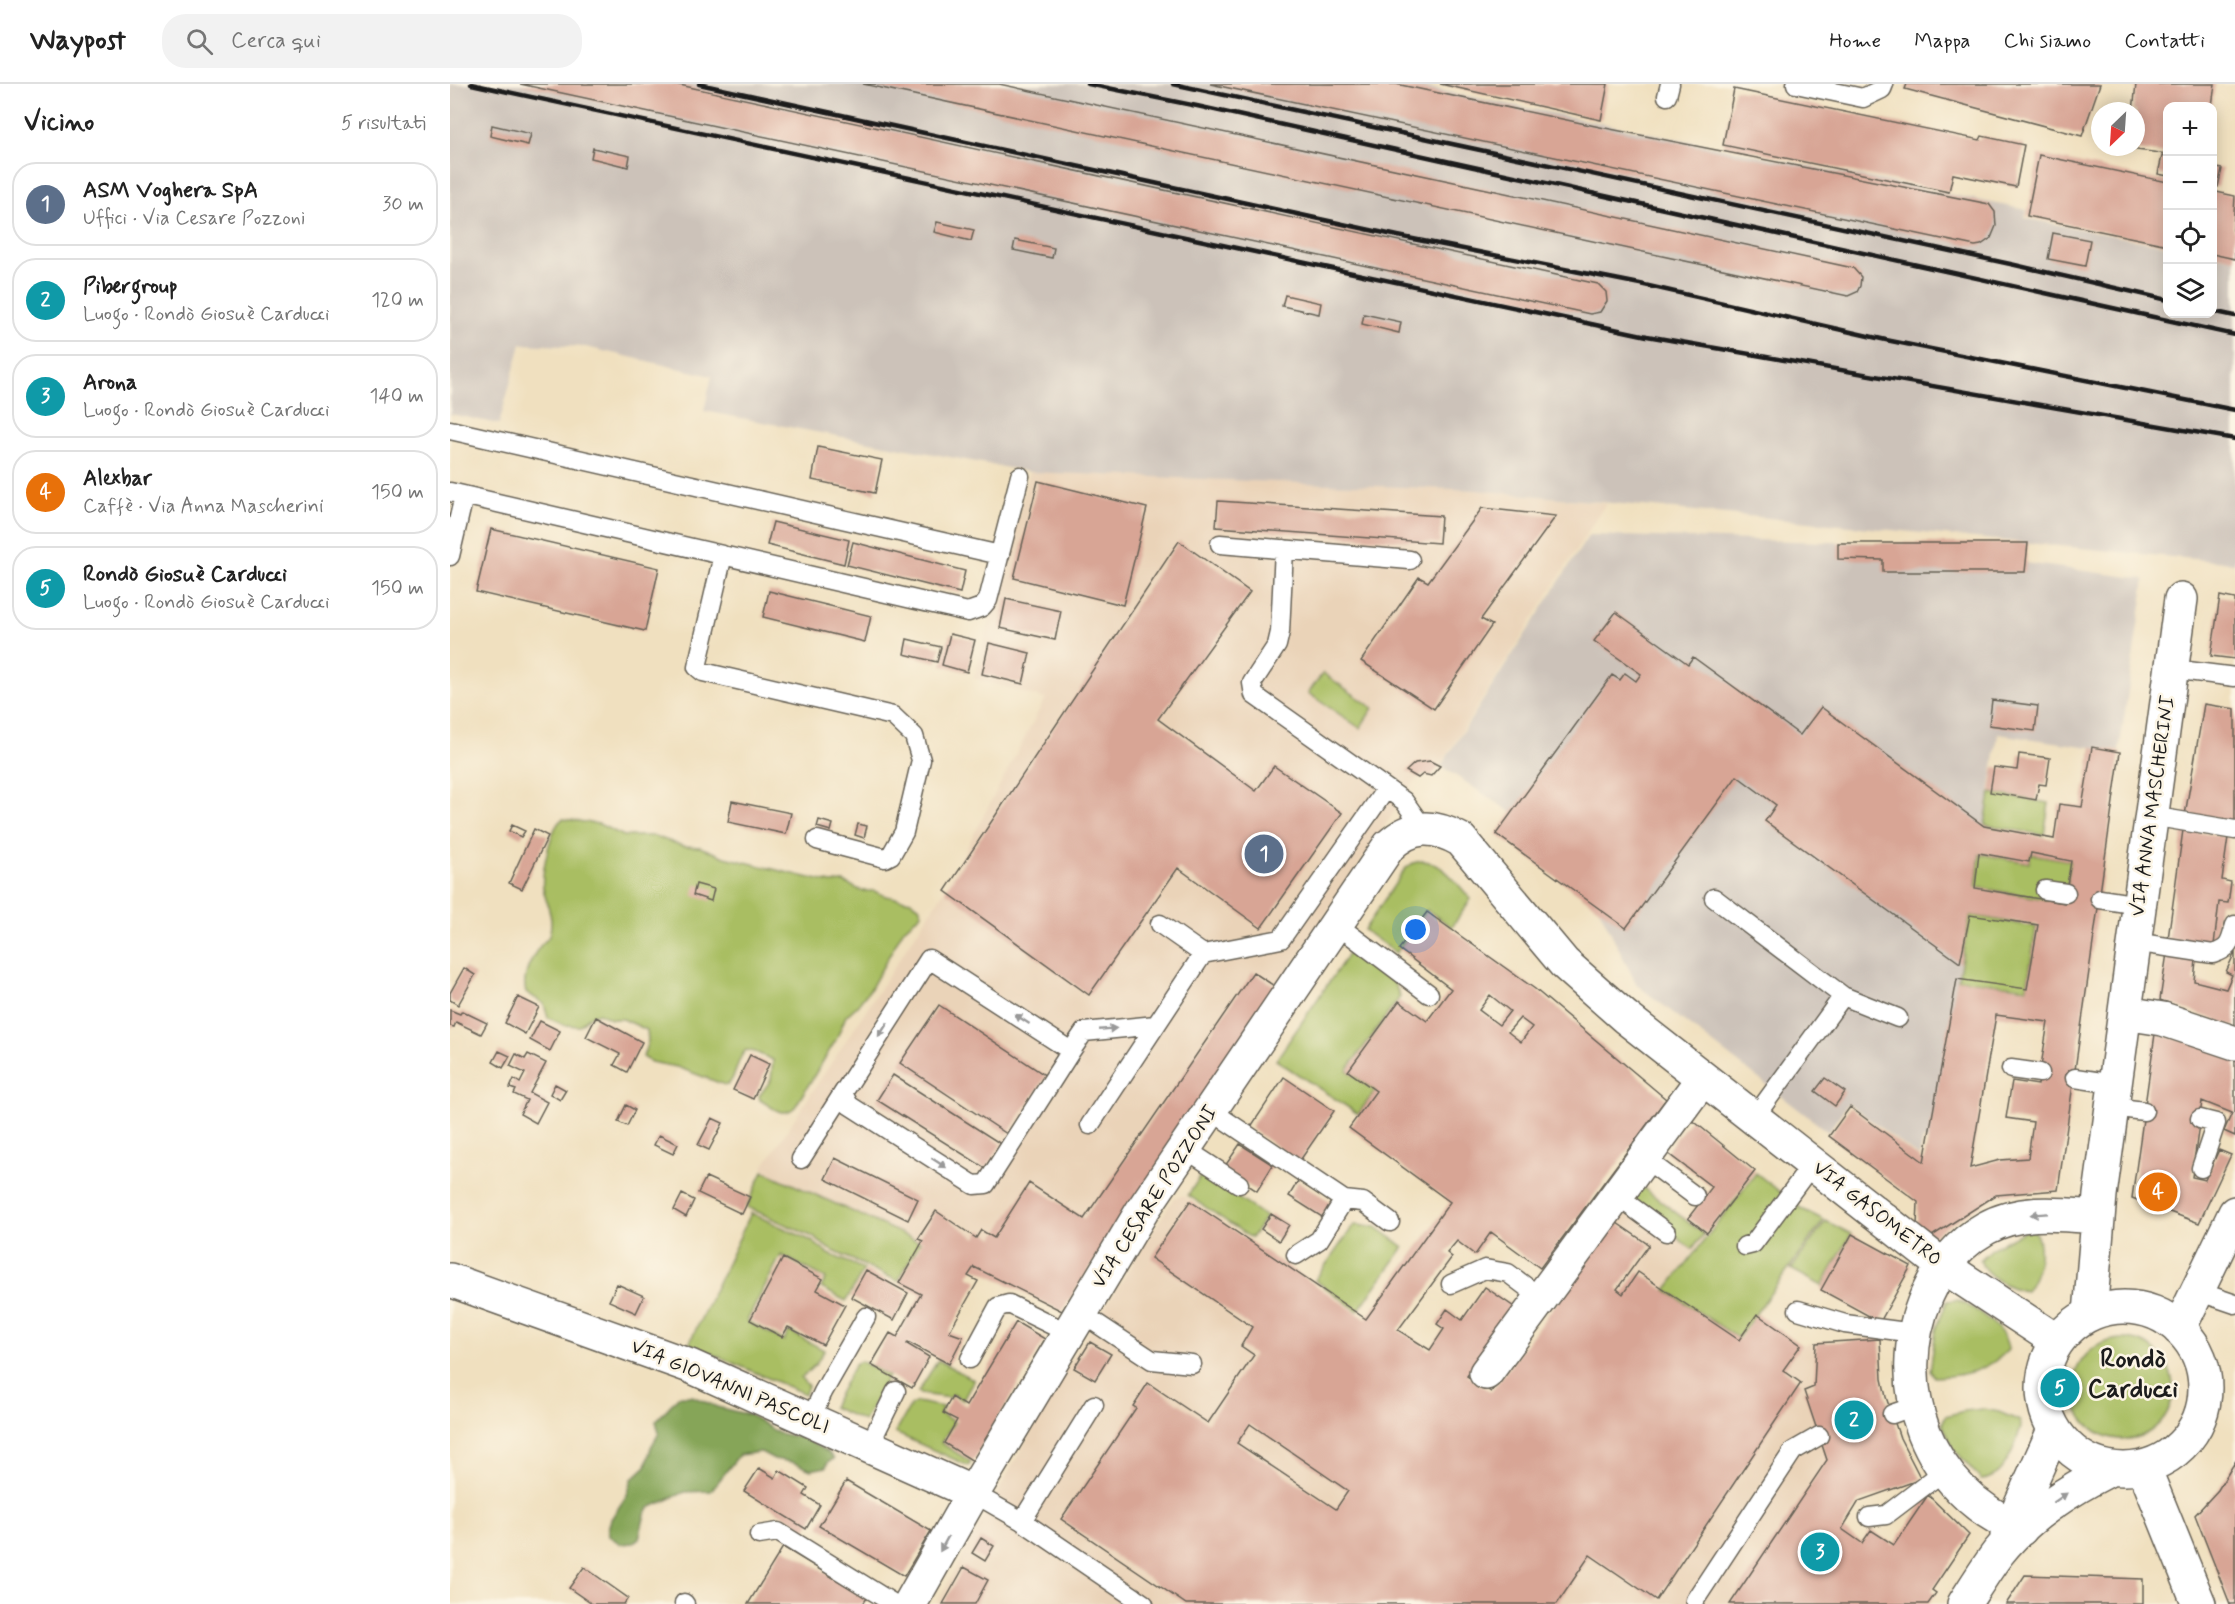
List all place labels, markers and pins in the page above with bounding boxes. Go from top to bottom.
pin: 1 [1244,832,1284,876]
pin: 4 [2138,1170,2178,1214]
pin: 5 [2040,1366,2080,1410]
pin: 2 [1834,1398,1874,1442]
pin: 3 [1800,1530,1840,1574]

